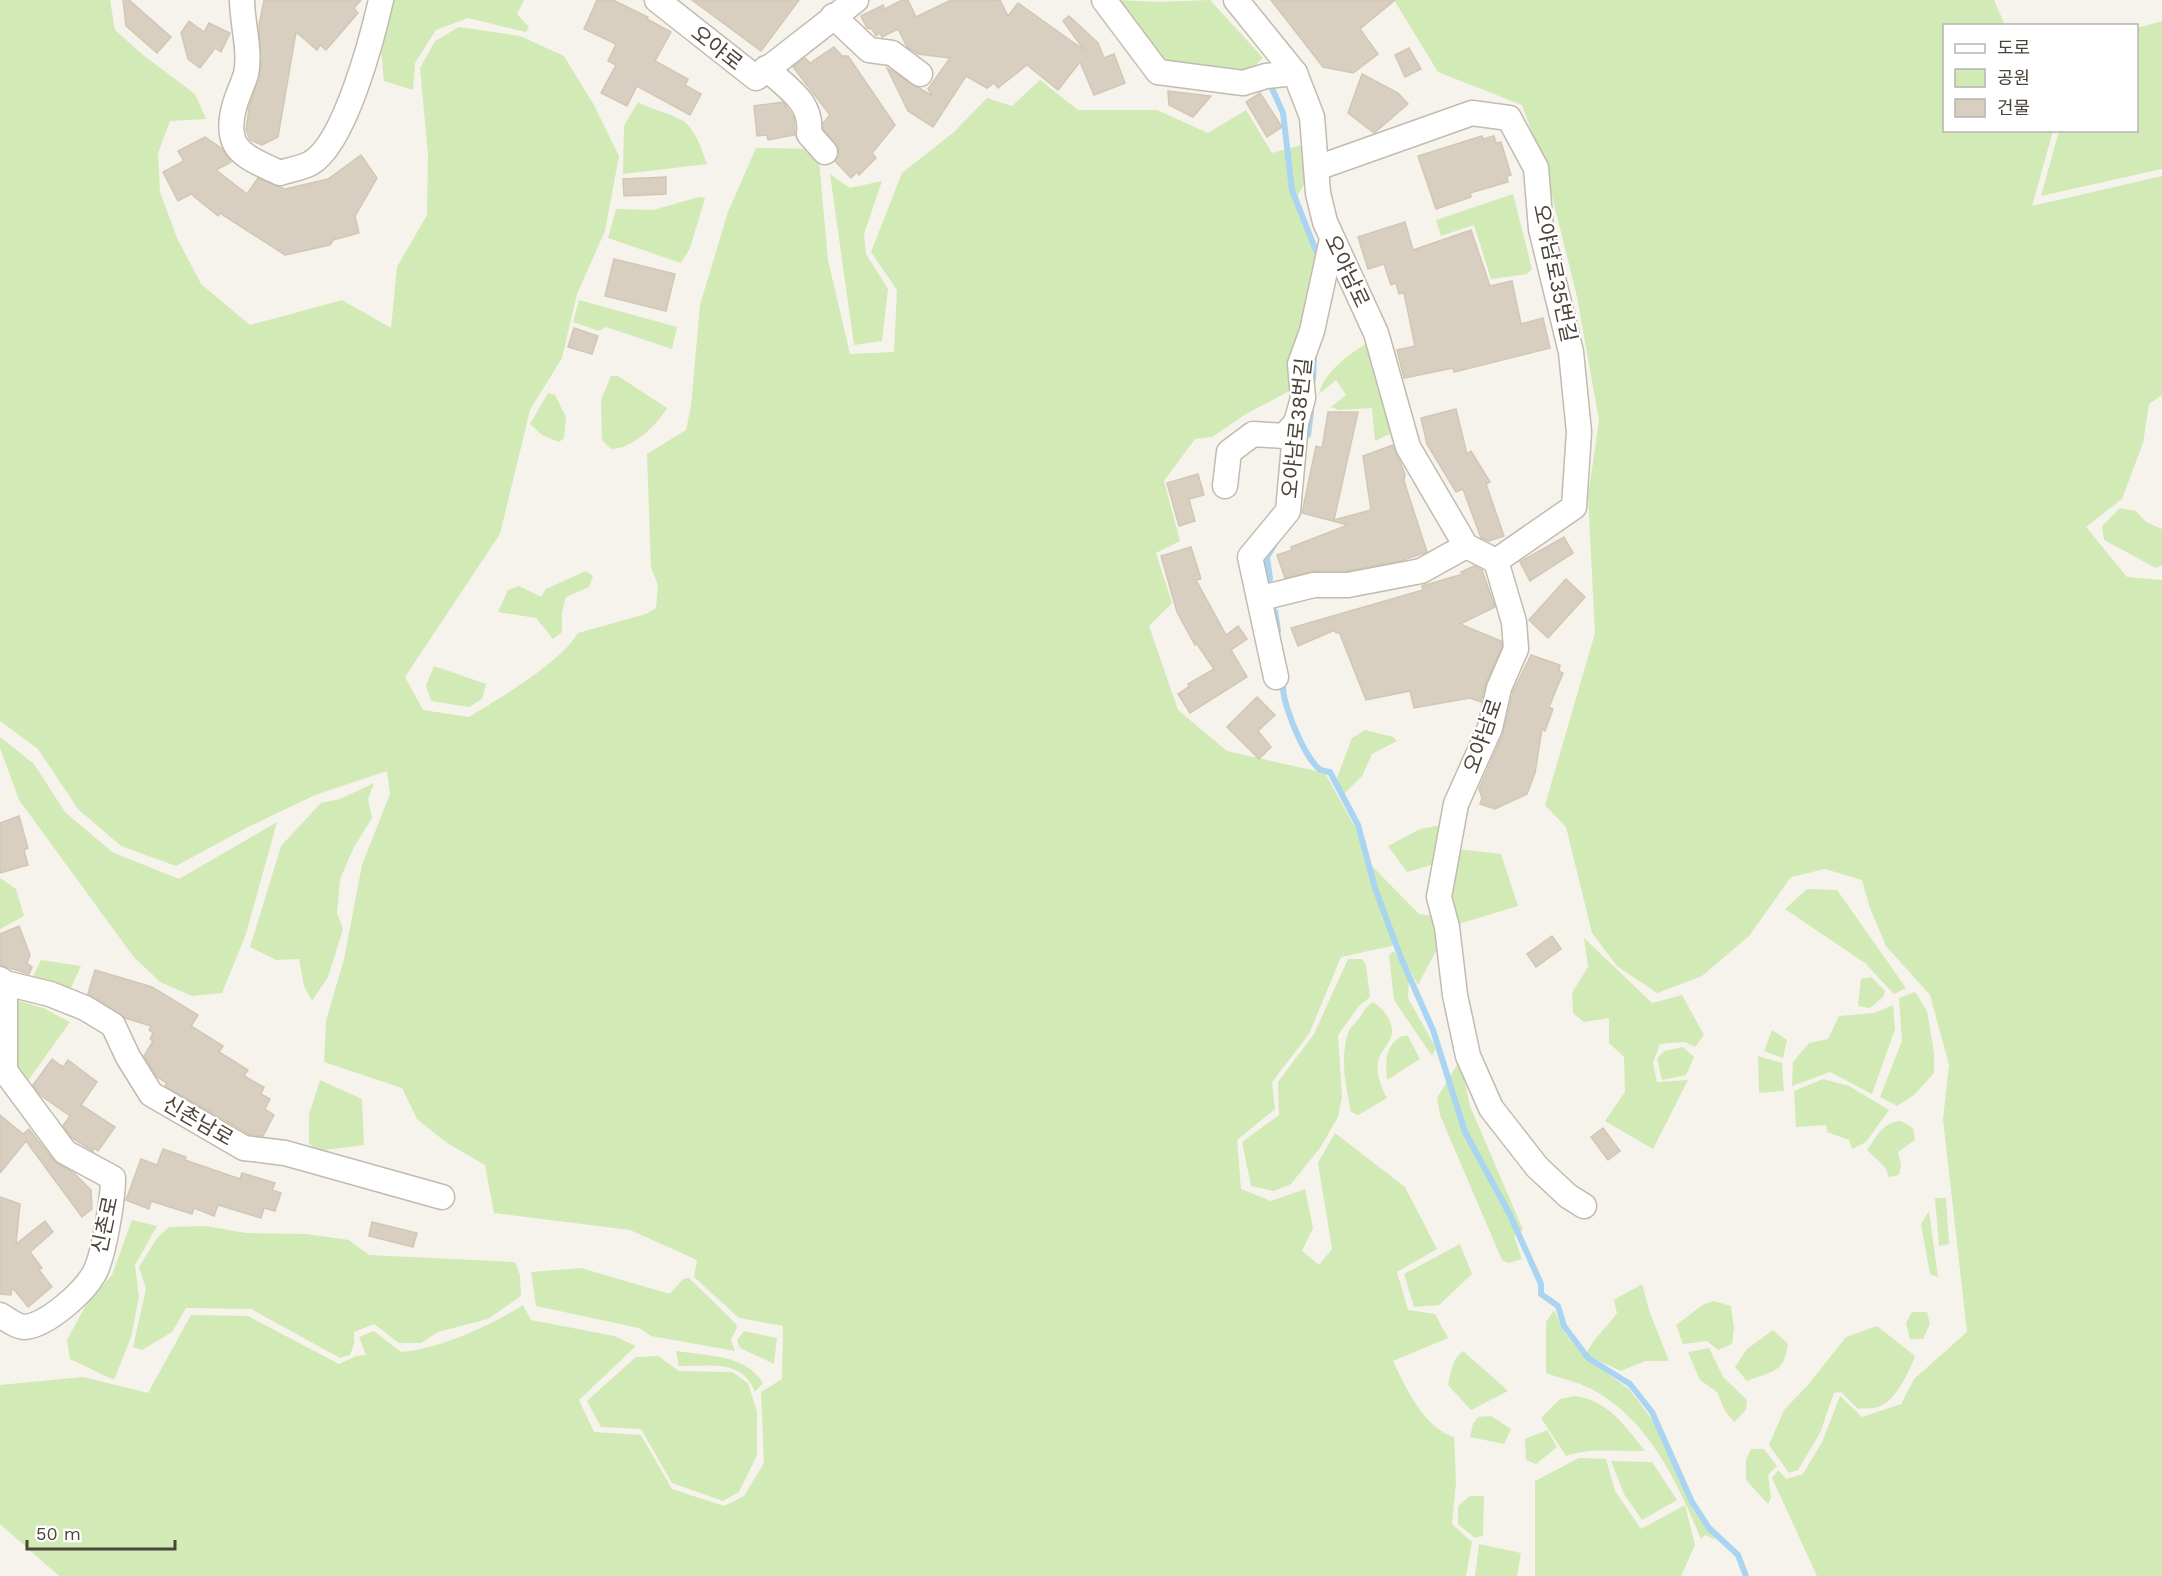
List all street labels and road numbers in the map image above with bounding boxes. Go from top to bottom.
street label: 오야로 [687,20,748,75]
street label: 오야남로35번길 [1529,202,1582,344]
street label: 오야남로 [1320,230,1375,311]
street label: 오야남로38번길 [1277,356,1316,499]
street label: 오야남로 [1458,695,1507,776]
street label: 신촌남로 [159,1090,238,1151]
street label: 신촌로 [86,1194,123,1256]

